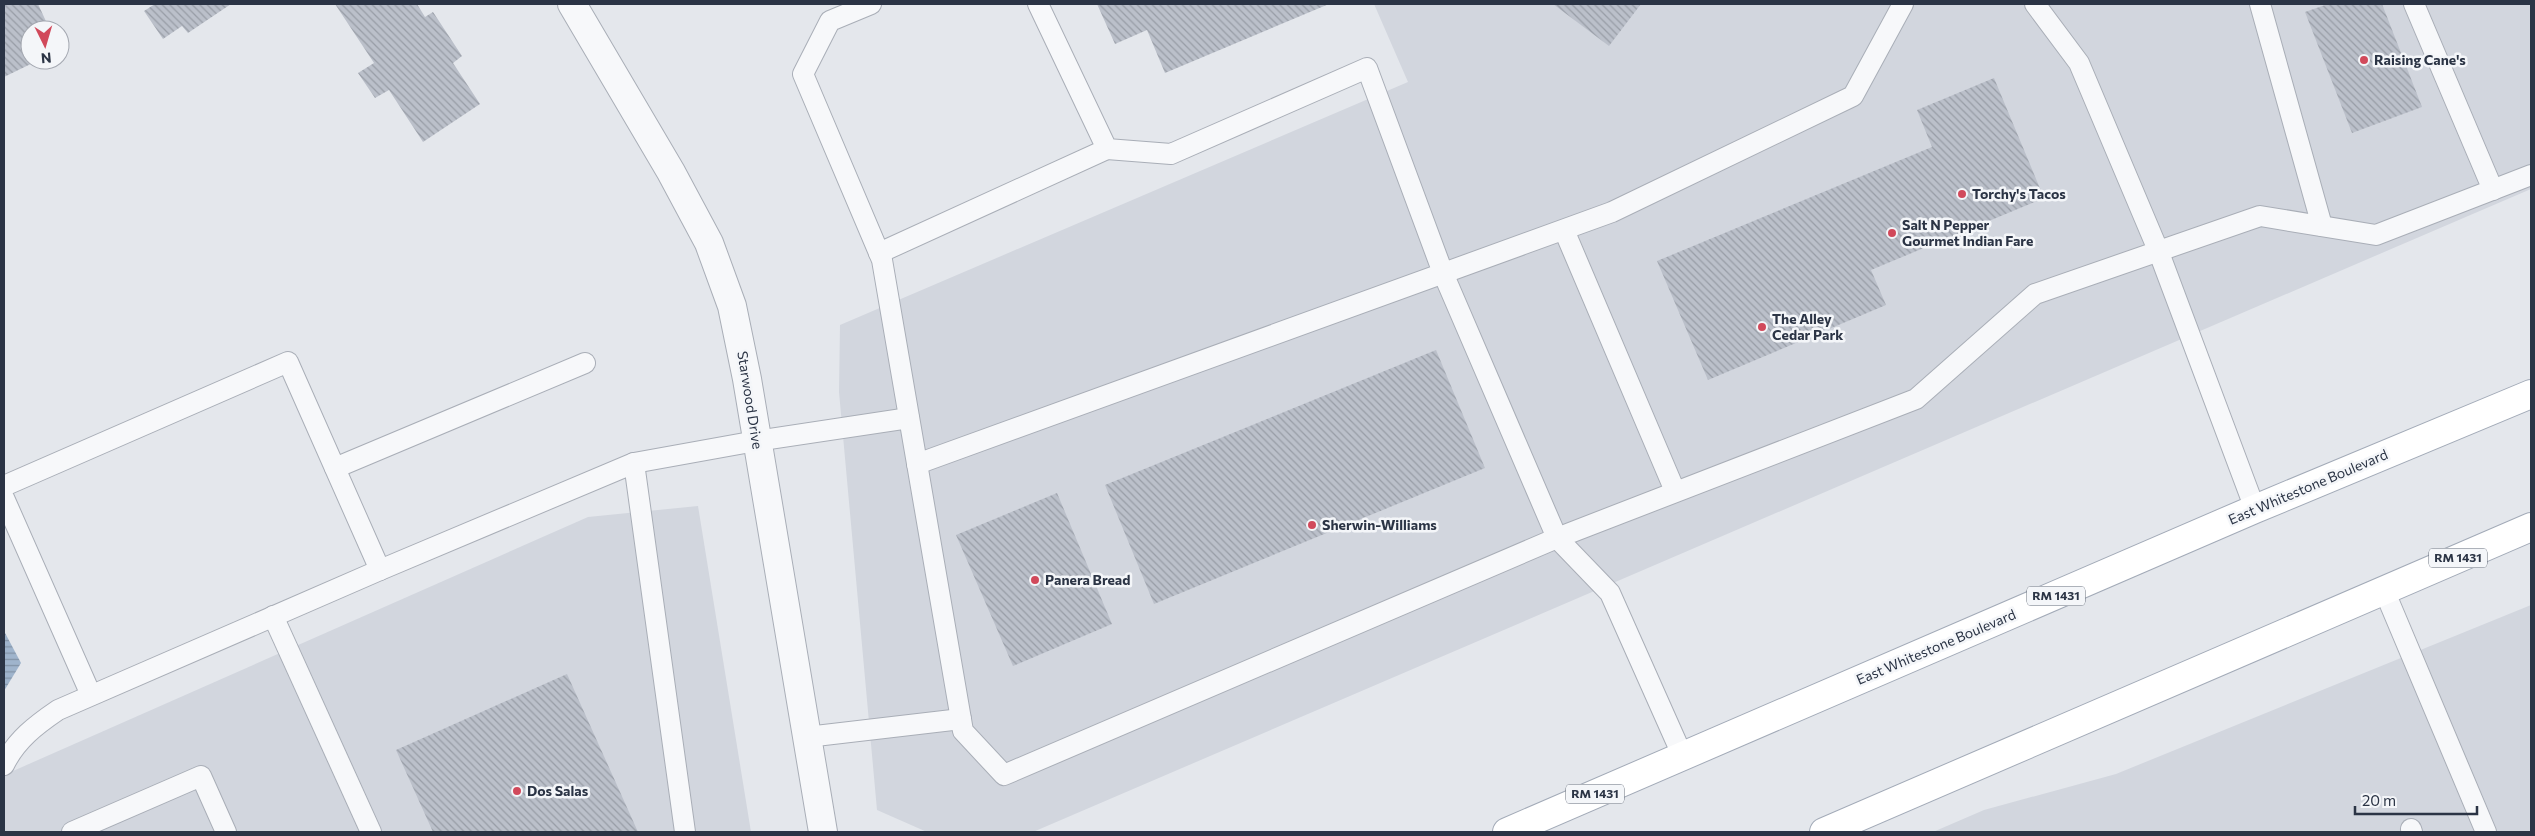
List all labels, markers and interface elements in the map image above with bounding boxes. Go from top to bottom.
north arrow [20,20,70,70]
text: N [40,50,52,67]
place label: Raising Cane's [2374,51,2466,68]
marker: Raising Cane's [2358,54,2370,66]
place label: Torchy's Tacos [1972,185,2066,202]
marker: Torchy's Tacos [1956,188,1968,200]
place label: Salt N Pepper Gourmet Indian Fare [1902,216,2033,249]
marker: Salt N Pepper Gourmet Indian Fare [1886,227,1898,239]
place label: The Alley Cedar Park [1772,310,1843,343]
marker: The Alley Cedar Park [1756,321,1768,333]
street label: Starwood Drive [734,350,767,450]
street label: East Whitestone Boulevard [2226,445,2390,528]
place label: Sherwin-Williams [1322,516,1437,533]
marker: Sherwin-Williams [1306,519,1318,531]
road number: RM 1431 [2429,548,2487,568]
place label: Panera Bread [1045,571,1130,588]
marker: Panera Bread [1029,574,1041,586]
road number: RM 1431 [2027,586,2085,606]
street label: East Whitestone Boulevard [1854,605,2018,688]
place label: Dos Salas [527,782,589,799]
road number: RM 1431 [1566,784,1624,804]
scale bar [2355,784,2478,816]
marker: Dos Salas [511,785,523,797]
text: 20 m [2362,791,2396,809]

